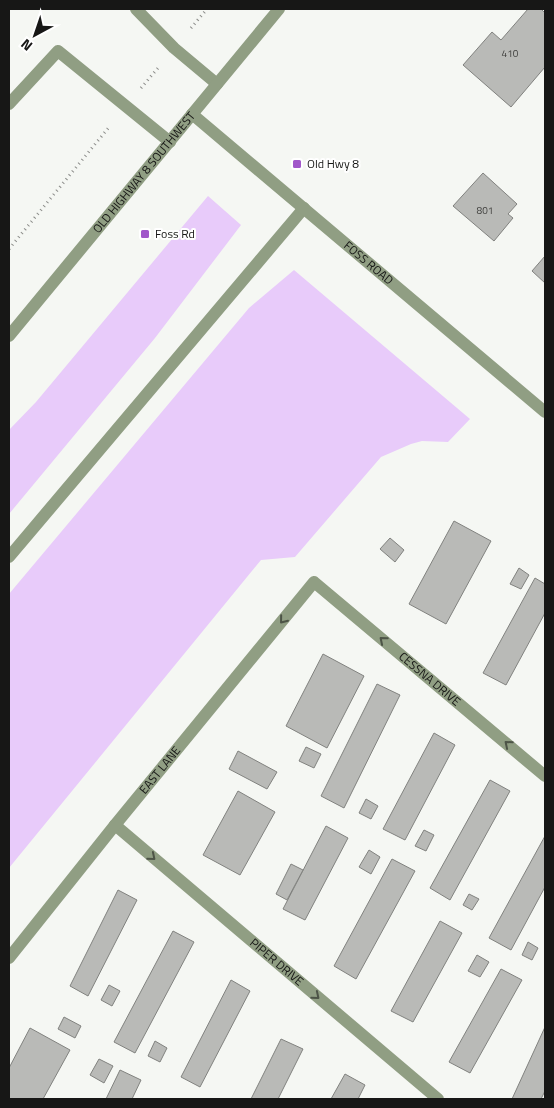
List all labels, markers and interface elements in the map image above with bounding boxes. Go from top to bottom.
north arrow [10,10,60,60]
text: N [16,34,37,57]
house number: 410 [502,46,519,61]
street label: OLD HIGHWAY 8 SOUTHWEST [88,107,200,237]
place label: Old Hwy 8 [307,154,359,173]
marker: Old Hwy 8 [291,158,303,170]
house number: 801 [477,203,493,218]
place label: Foss Rd [155,224,195,243]
marker: Foss Rd [139,228,151,240]
street label: FOSS ROAD [340,236,398,289]
one-way arrow [280,614,288,623]
one-way arrow [380,638,389,646]
street label: CESSNA DRIVE [395,647,465,711]
street label: EAST LANE [134,742,185,798]
one-way arrow [505,742,514,750]
one-way arrow [146,851,155,859]
street label: PIPER DRIVE [246,933,308,990]
one-way arrow [310,990,319,998]

